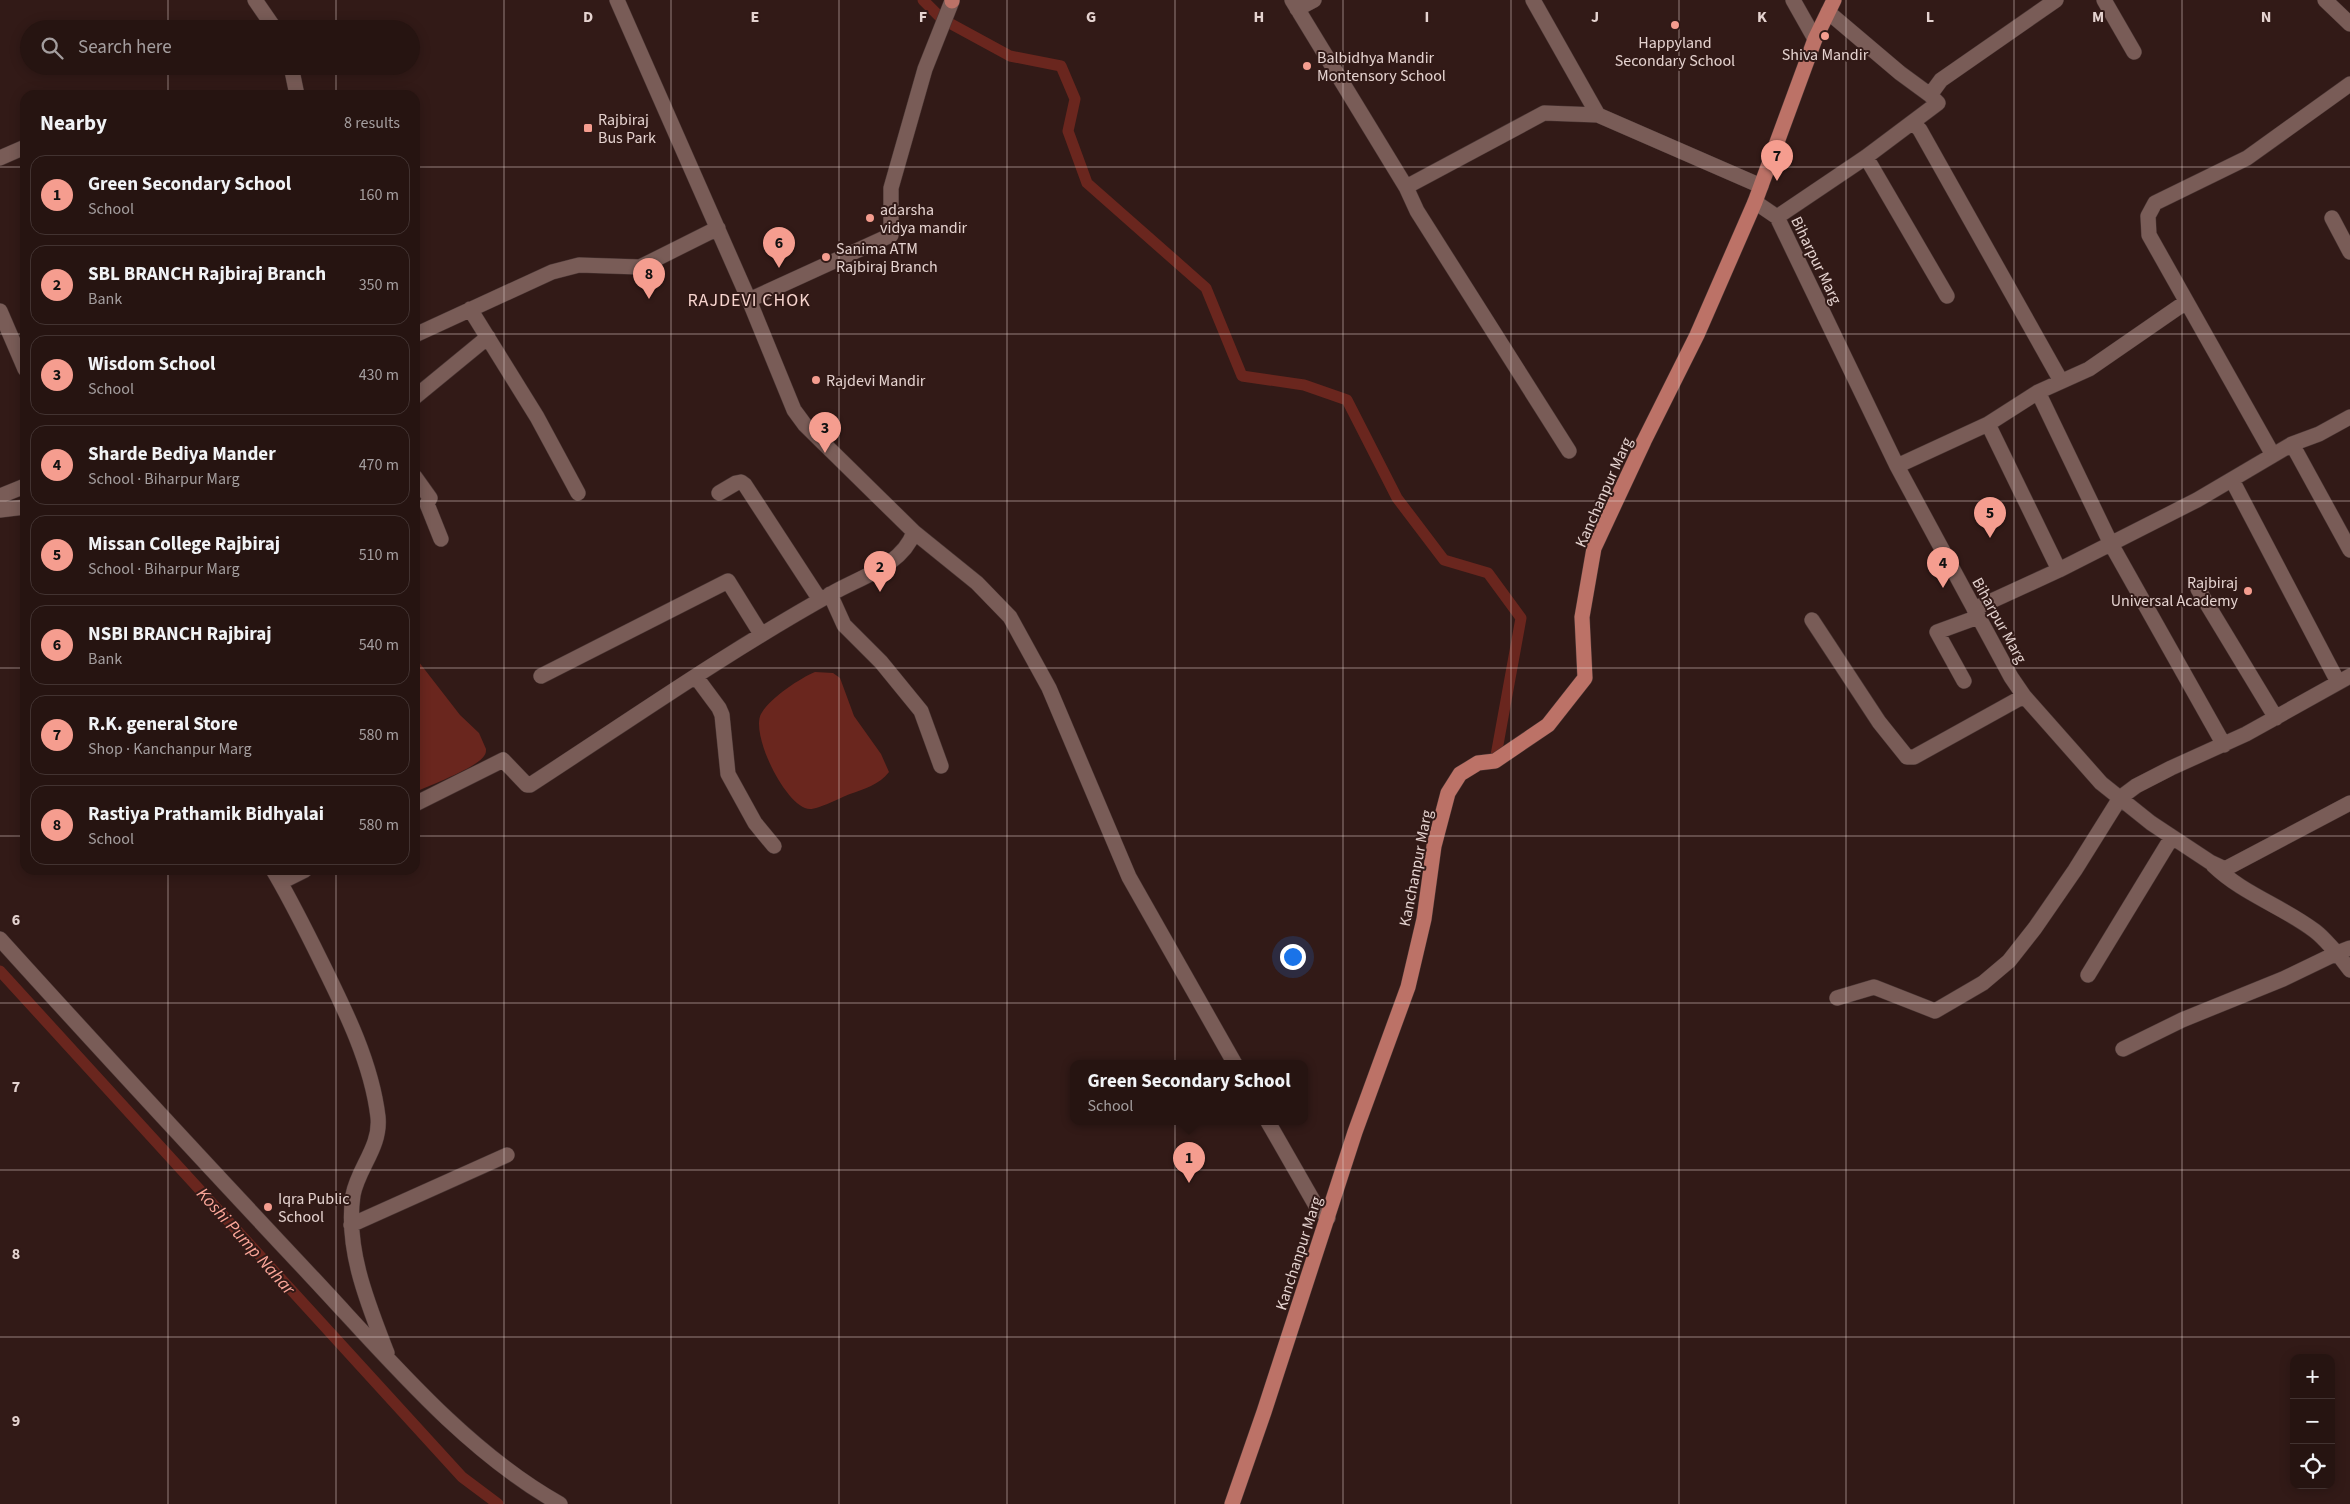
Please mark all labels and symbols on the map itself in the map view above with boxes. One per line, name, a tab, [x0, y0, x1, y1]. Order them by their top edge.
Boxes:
text: D	[583, 6, 593, 28]
text: E	[751, 6, 759, 28]
text: F	[919, 6, 927, 28]
text: G	[1086, 6, 1096, 28]
text: H	[1254, 6, 1264, 28]
text: I	[1425, 6, 1429, 28]
text: J	[1591, 6, 1599, 28]
text: K	[1757, 6, 1767, 28]
text: L	[1926, 6, 1934, 28]
text: M	[2092, 6, 2104, 28]
text: N	[2261, 6, 2271, 28]
marker: Happyland Secondary School	[1669, 19, 1681, 31]
marker: Shiva Mandir	[1819, 30, 1831, 42]
place label: Happyland Secondary School	[1615, 32, 1735, 72]
place label: Shiva Mandir	[1782, 44, 1869, 66]
place label: Balbidhya Mandir Montensory School	[1317, 47, 1446, 87]
marker: Balbidhya Mandir Montensory School	[1301, 60, 1313, 72]
place label: Rajbiraj Bus Park	[598, 109, 656, 149]
marker: Rajbiraj Bus Park	[582, 122, 594, 134]
pin: 7	[1761, 140, 1793, 181]
place label: adarsha vidya mandir	[880, 199, 968, 239]
marker: adarsha vidya mandir	[864, 212, 876, 224]
street label: Biharpur Marg	[1785, 213, 1847, 308]
pin: 6	[763, 227, 795, 268]
place label: Sanima ATM Rajbiraj Branch	[836, 238, 938, 278]
marker: Sanima ATM Rajbiraj Branch	[820, 251, 832, 263]
pin: 8	[633, 258, 665, 299]
district label: RAJDEVI CHOK	[687, 288, 811, 313]
place label: Rajdevi Mandir	[826, 370, 926, 392]
marker: Rajdevi Mandir	[810, 374, 822, 386]
pin: 3	[809, 412, 841, 453]
street label: Kanchanpur Marg	[1570, 434, 1638, 551]
pin: 5	[1974, 497, 2006, 538]
pin: 4	[1927, 547, 1959, 588]
pin: 2	[864, 551, 896, 592]
place label: Rajbiraj Universal Academy	[2111, 572, 2239, 612]
street label: Biharpur Marg	[1966, 574, 2032, 667]
marker: Rajbiraj Universal Academy	[2242, 585, 2254, 597]
street label: Kanchanpur Marg	[1394, 808, 1438, 928]
text: 6	[12, 909, 20, 931]
your location	[1280, 944, 1306, 970]
text: 7	[12, 1076, 20, 1098]
pin: 1	[1173, 1142, 1205, 1183]
water label: Koshi Pump Nahar	[191, 1182, 301, 1301]
place label: Iqra Public School	[278, 1188, 349, 1228]
street label: Kanchanpur Marg	[1270, 1194, 1328, 1313]
marker: Iqra Public School	[262, 1201, 274, 1213]
text: 8	[12, 1243, 20, 1265]
text: 9	[12, 1410, 20, 1432]

